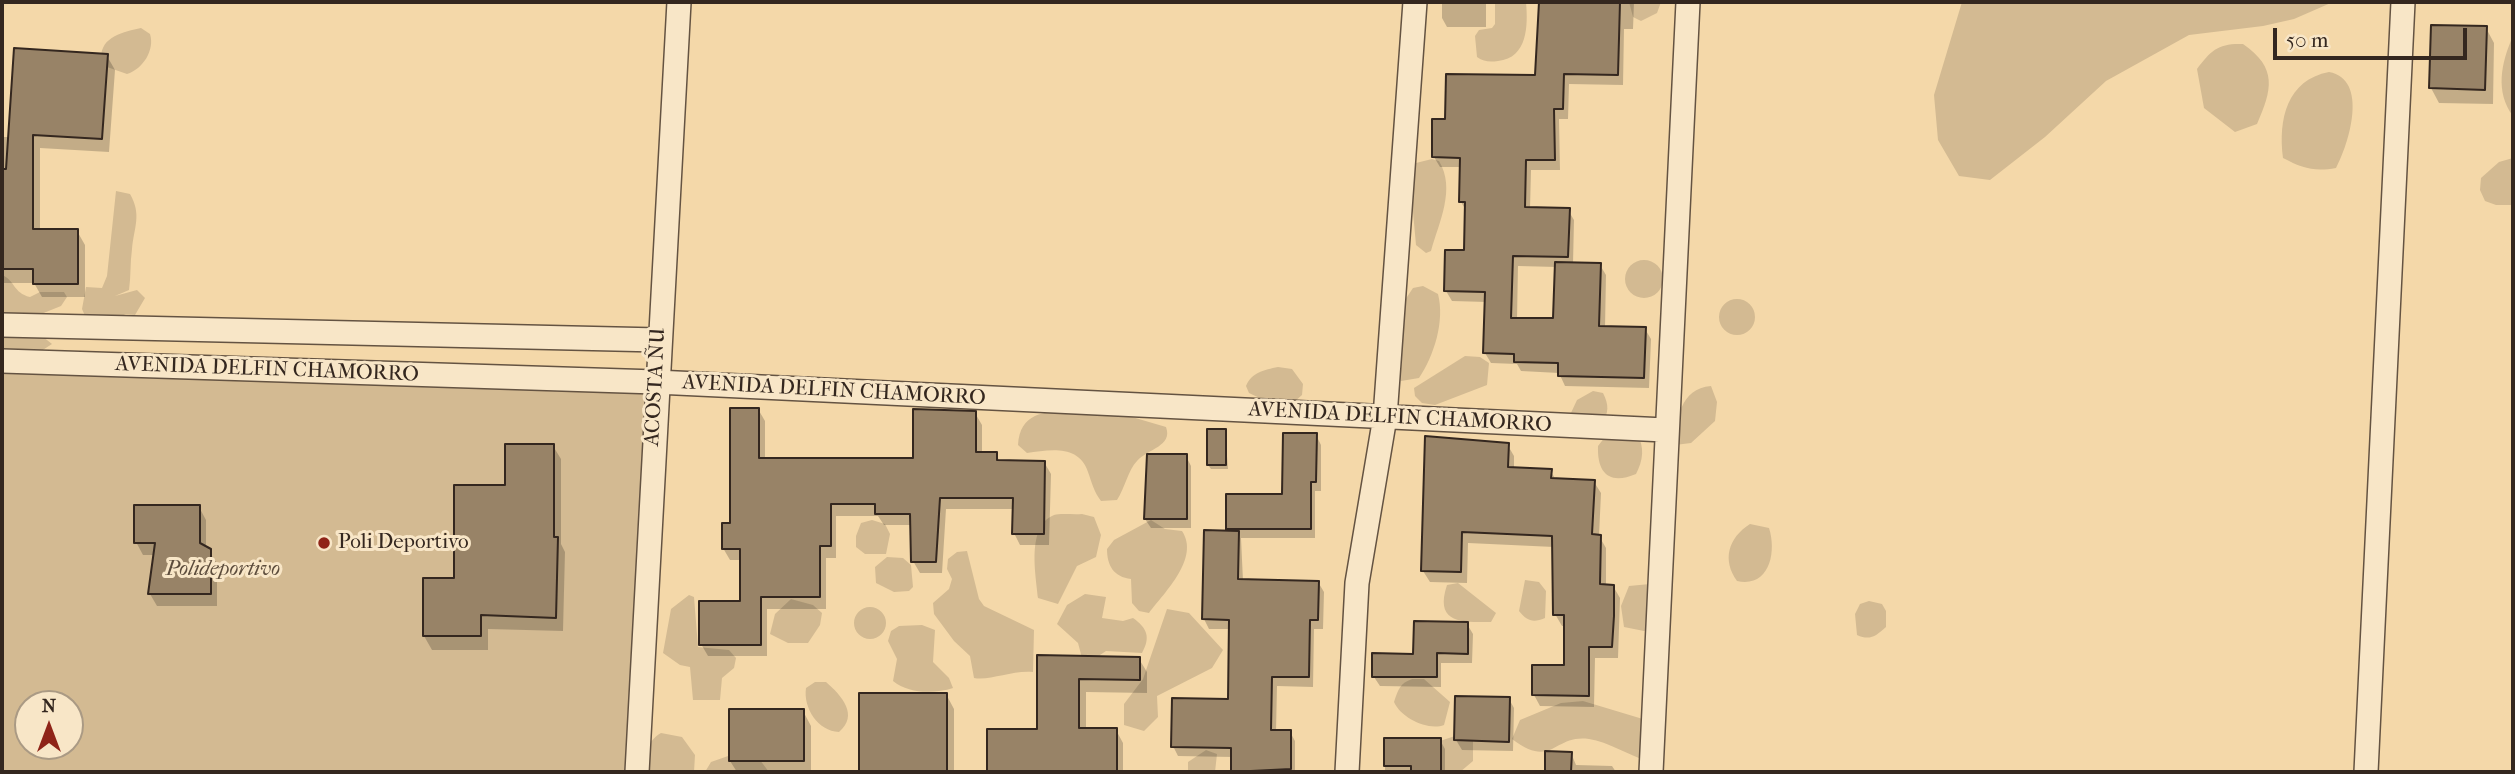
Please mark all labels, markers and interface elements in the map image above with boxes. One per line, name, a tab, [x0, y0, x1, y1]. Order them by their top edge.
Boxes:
scale bar	[2277, 14, 2471, 58]
text: 50 m	[2286, 28, 2329, 52]
street label: ACOSTA ÑU	[640, 327, 672, 447]
street label: AVENIDA DELFIN CHAMORRO	[115, 352, 419, 388]
street label: AVENIDA DELFIN CHAMORRO	[682, 370, 986, 412]
street label: AVENIDA DELFIN CHAMORRO	[1248, 397, 1552, 439]
place label: Poli Deportivo	[338, 530, 469, 556]
marker: Poli Deportivo	[316, 535, 332, 551]
park label: Polideportivo	[166, 557, 280, 583]
north arrow	[14, 690, 84, 760]
text: N	[42, 695, 56, 717]

